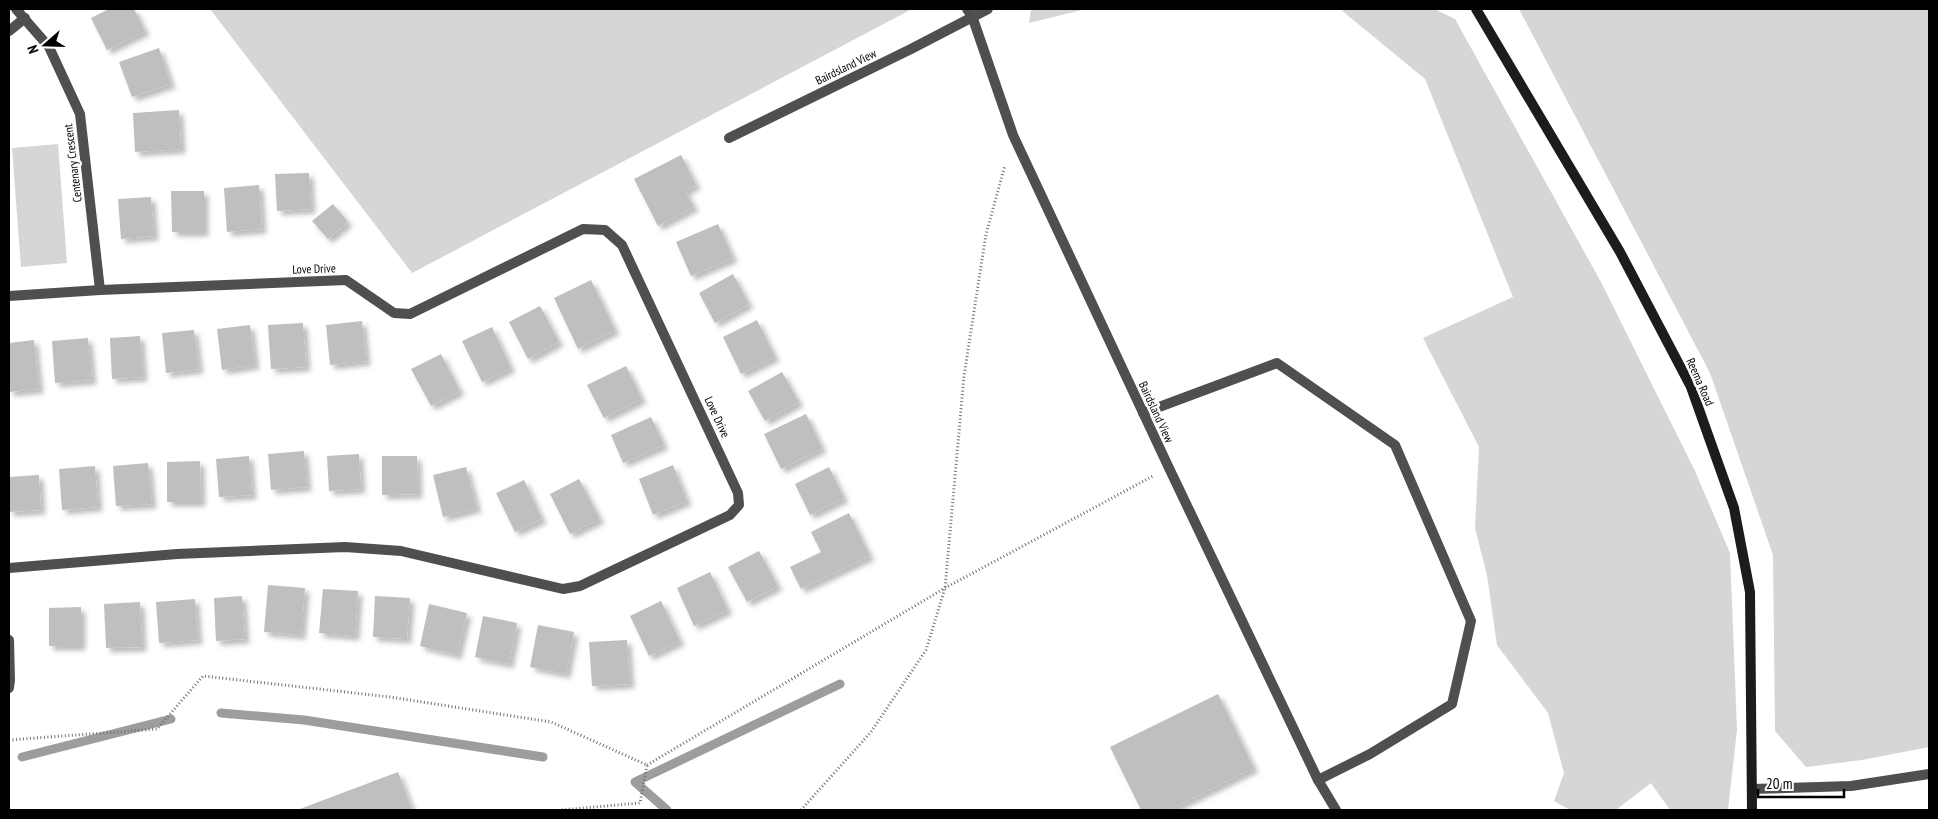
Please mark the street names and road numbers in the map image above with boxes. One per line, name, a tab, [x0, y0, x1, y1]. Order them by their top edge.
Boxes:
street label: Bairdsland View	[813, 45, 880, 88]
street label: Centenary Crescent	[60, 122, 85, 203]
street label: Love Drive	[292, 260, 336, 277]
street label: Reema Road	[1683, 356, 1718, 408]
street label: Bairdsland View	[1136, 379, 1178, 446]
street label: Love Drive	[701, 394, 733, 440]

